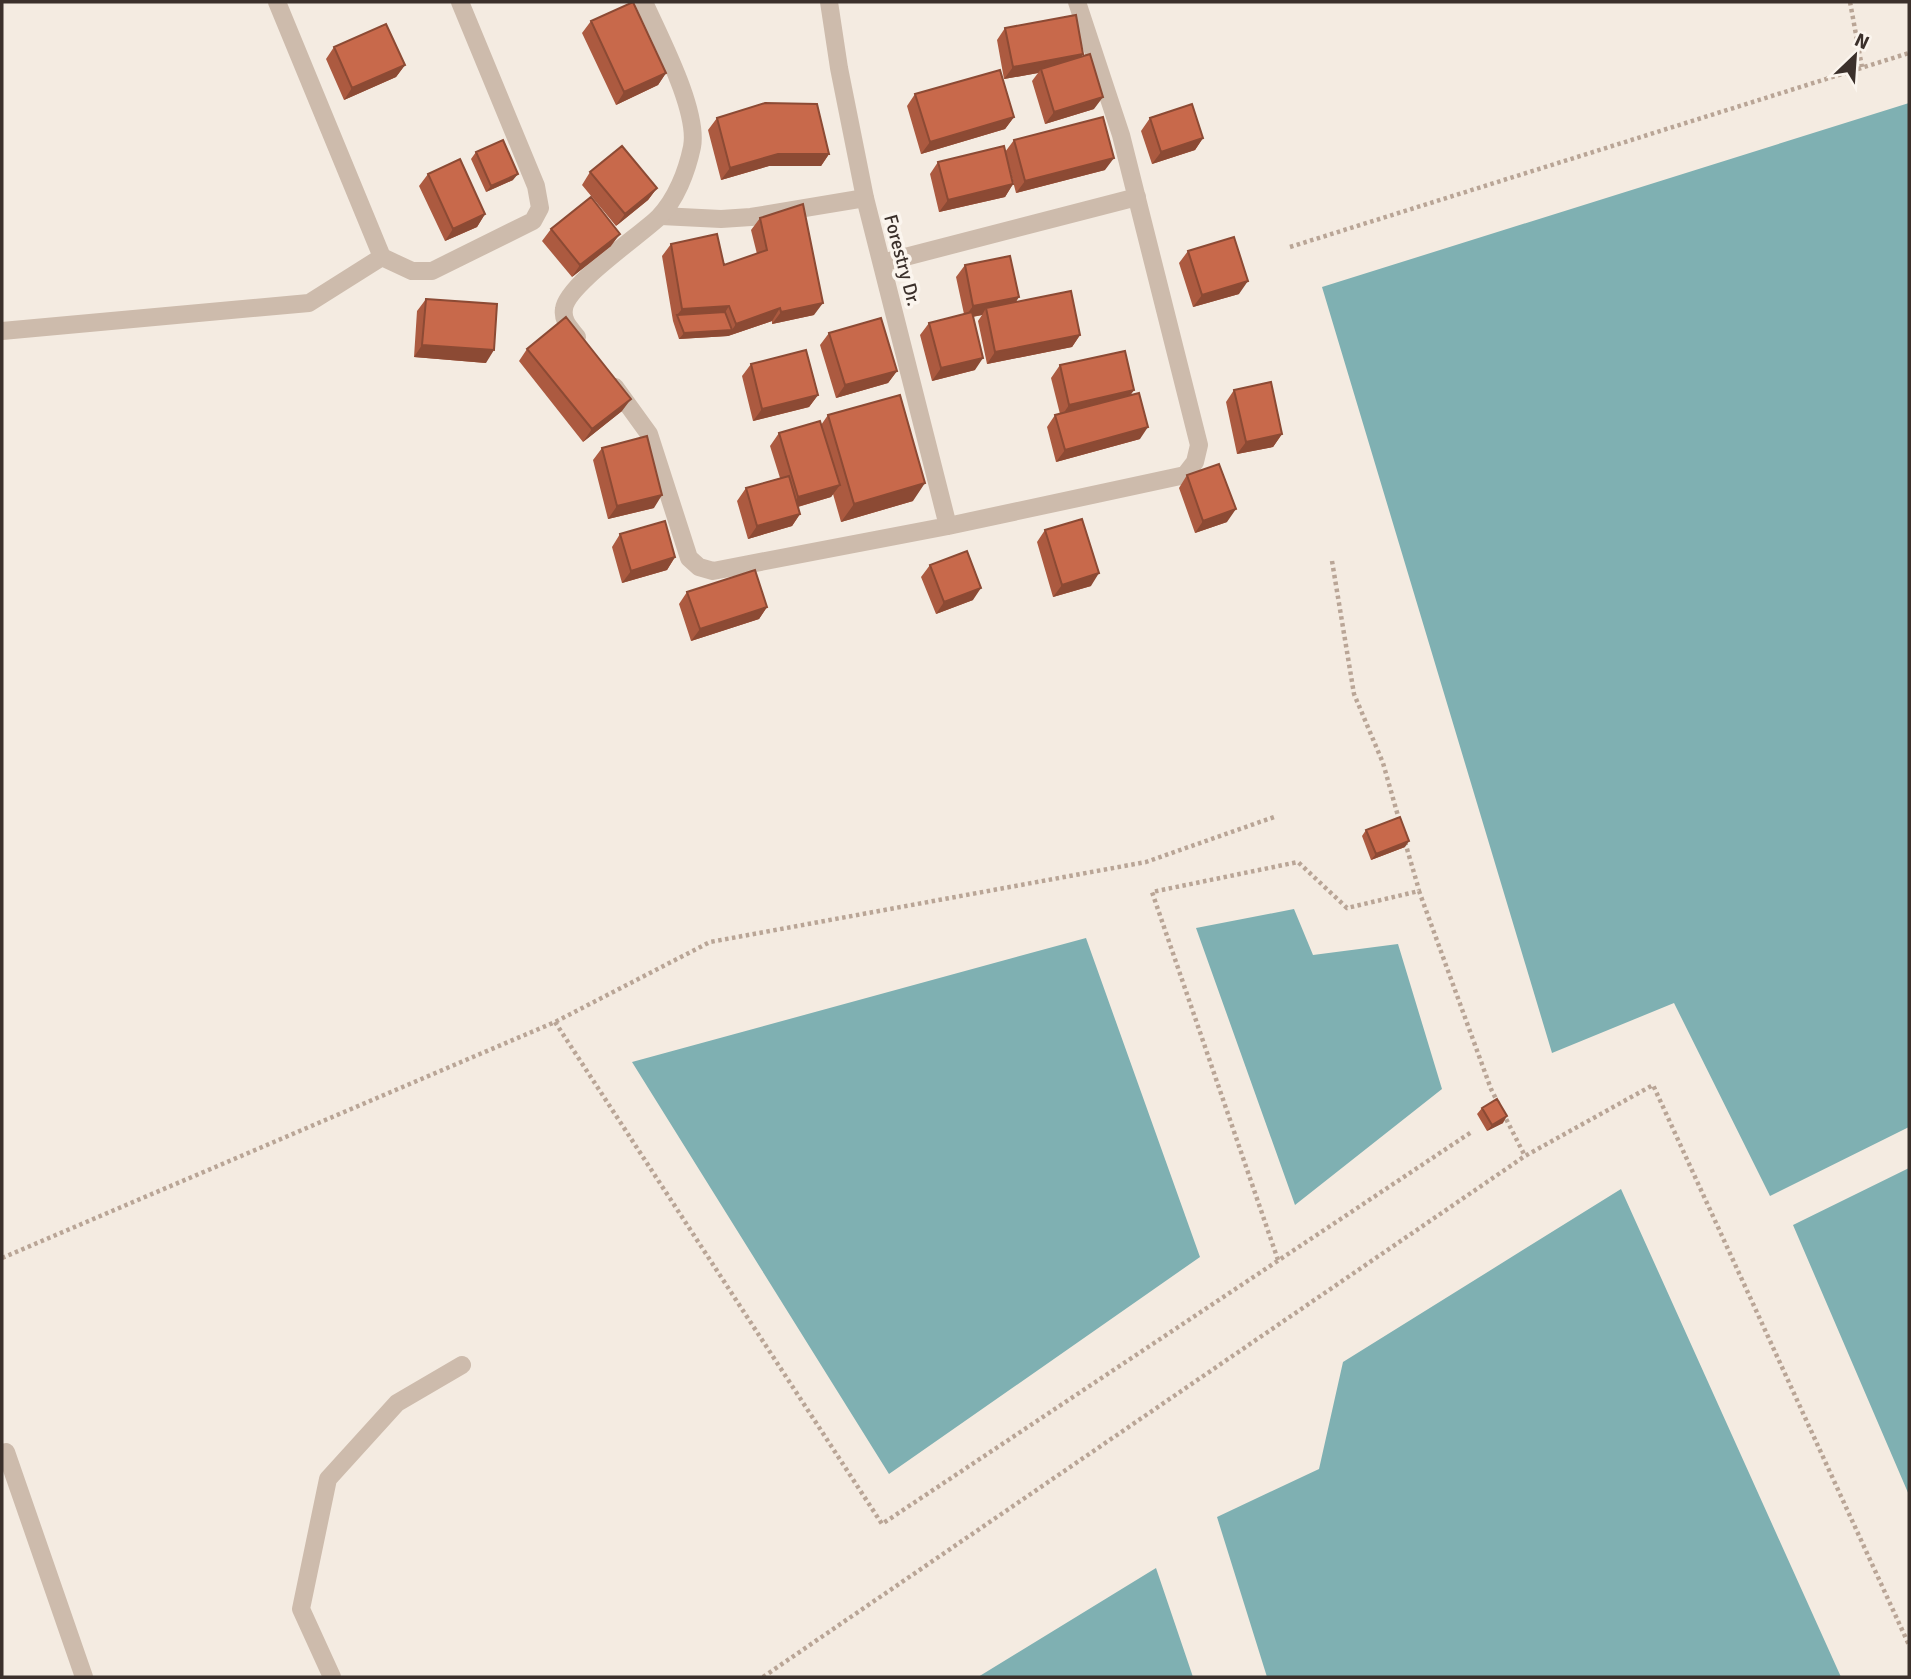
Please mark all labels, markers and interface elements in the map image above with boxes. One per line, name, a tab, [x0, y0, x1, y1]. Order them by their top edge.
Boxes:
north arrow	[1820, 21, 1890, 91]
text: N	[1851, 28, 1873, 55]
street label: Forestry Dr.	[878, 212, 926, 309]

